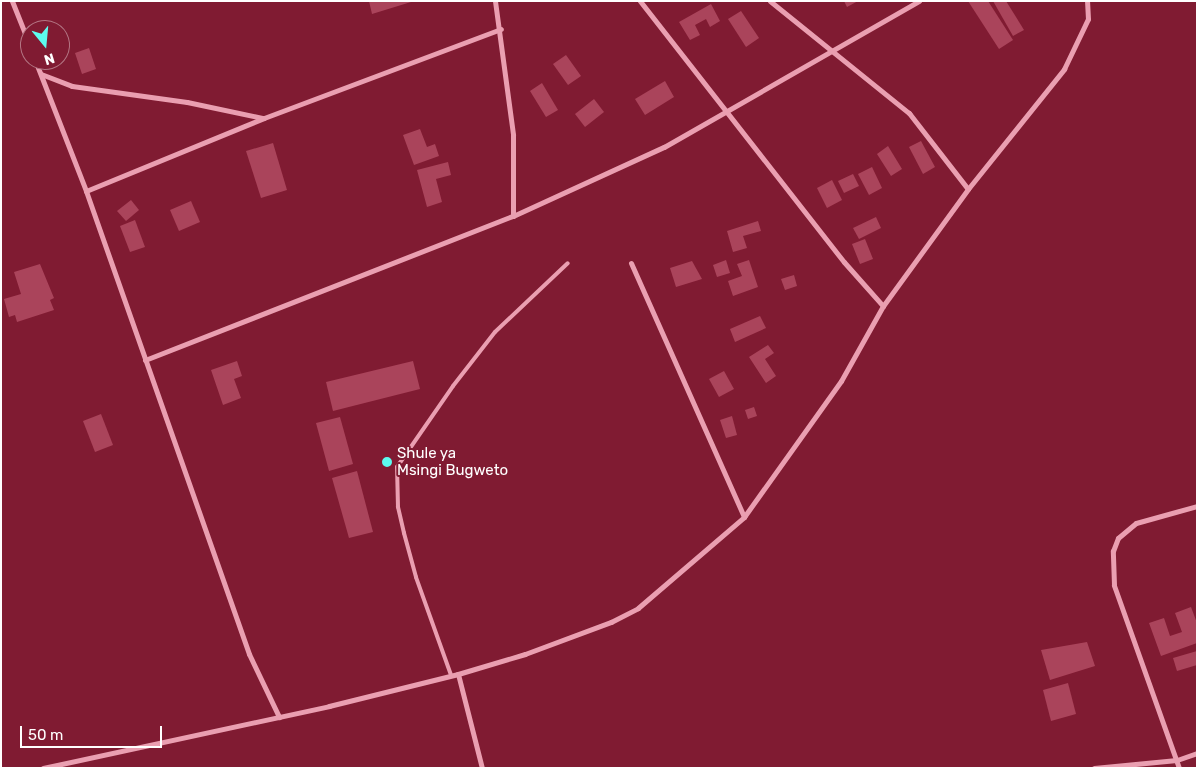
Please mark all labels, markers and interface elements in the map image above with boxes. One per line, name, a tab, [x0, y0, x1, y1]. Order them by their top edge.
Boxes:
north arrow	[20, 20, 70, 70]
text: N	[42, 49, 57, 68]
place label: Shule ya Msingi Bugweto	[397, 444, 508, 479]
marker: Shule ya Msingi Bugweto	[381, 456, 393, 468]
scale bar	[22, 716, 165, 748]
text: 50 m	[28, 726, 63, 744]

